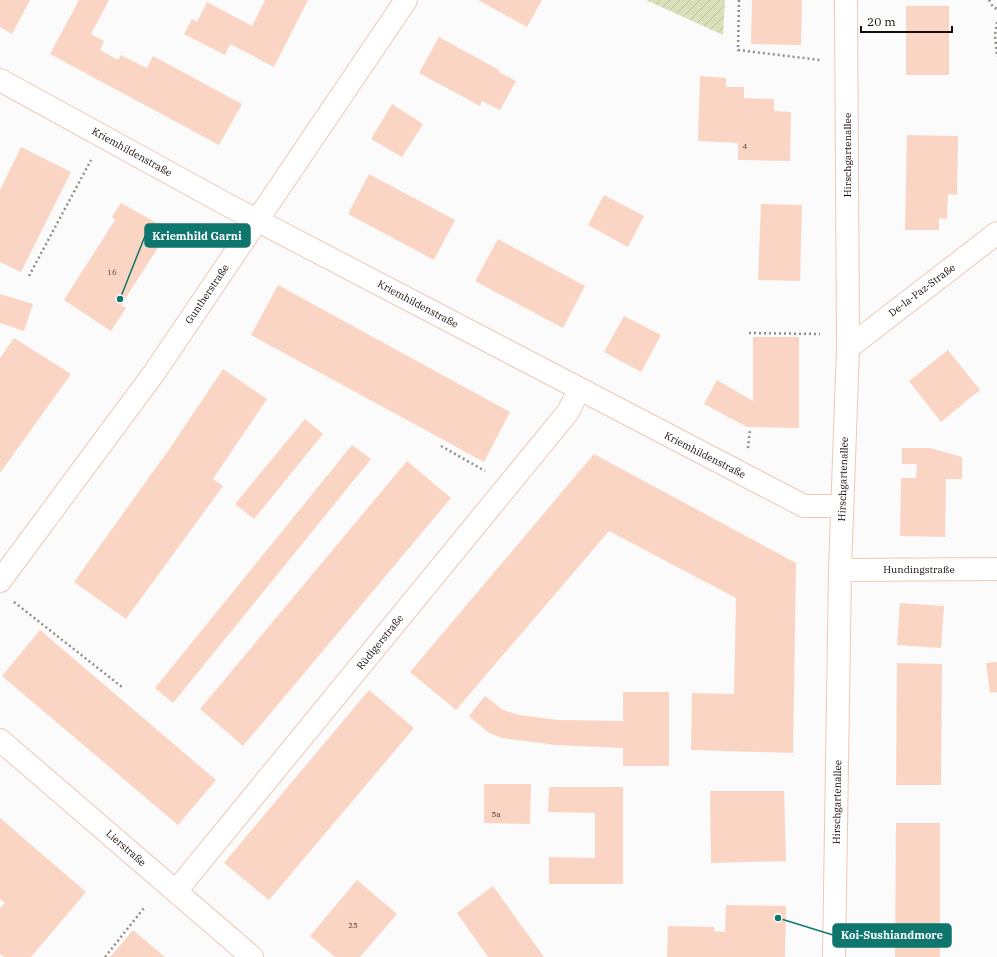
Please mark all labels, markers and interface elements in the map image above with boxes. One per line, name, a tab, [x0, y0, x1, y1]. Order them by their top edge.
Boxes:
scale bar	[861, 8, 952, 34]
text: 20 m	[867, 14, 896, 29]
street label: Hirschgartenallee	[841, 113, 854, 197]
street label: Kriemhildenstraße	[90, 125, 174, 179]
house number: 4	[743, 141, 748, 151]
callout: Kriemhild Garni	[145, 224, 250, 247]
text: Kriemhild Garni	[152, 229, 242, 243]
street label: De-la-Paz-Straße	[886, 261, 958, 319]
street label: Guntherstraße	[182, 262, 232, 326]
house number: 16	[107, 267, 117, 277]
street label: Kriemhildenstraße	[375, 277, 461, 331]
street label: Kriemhildenstraße	[662, 429, 748, 481]
street label: Hirschgartenallee	[835, 437, 851, 521]
street label: Hundingstraße	[883, 563, 955, 576]
street label: Rüdigerstraße	[354, 612, 406, 672]
street label: Hirschgartenallee	[830, 760, 844, 844]
house number: 5a	[491, 809, 501, 819]
street label: Lierstraße	[103, 827, 149, 869]
house number: 25	[348, 920, 358, 930]
callout: Koi-Sushiandmore	[833, 924, 951, 947]
text: Koi-Sushiandmore	[841, 928, 943, 942]

